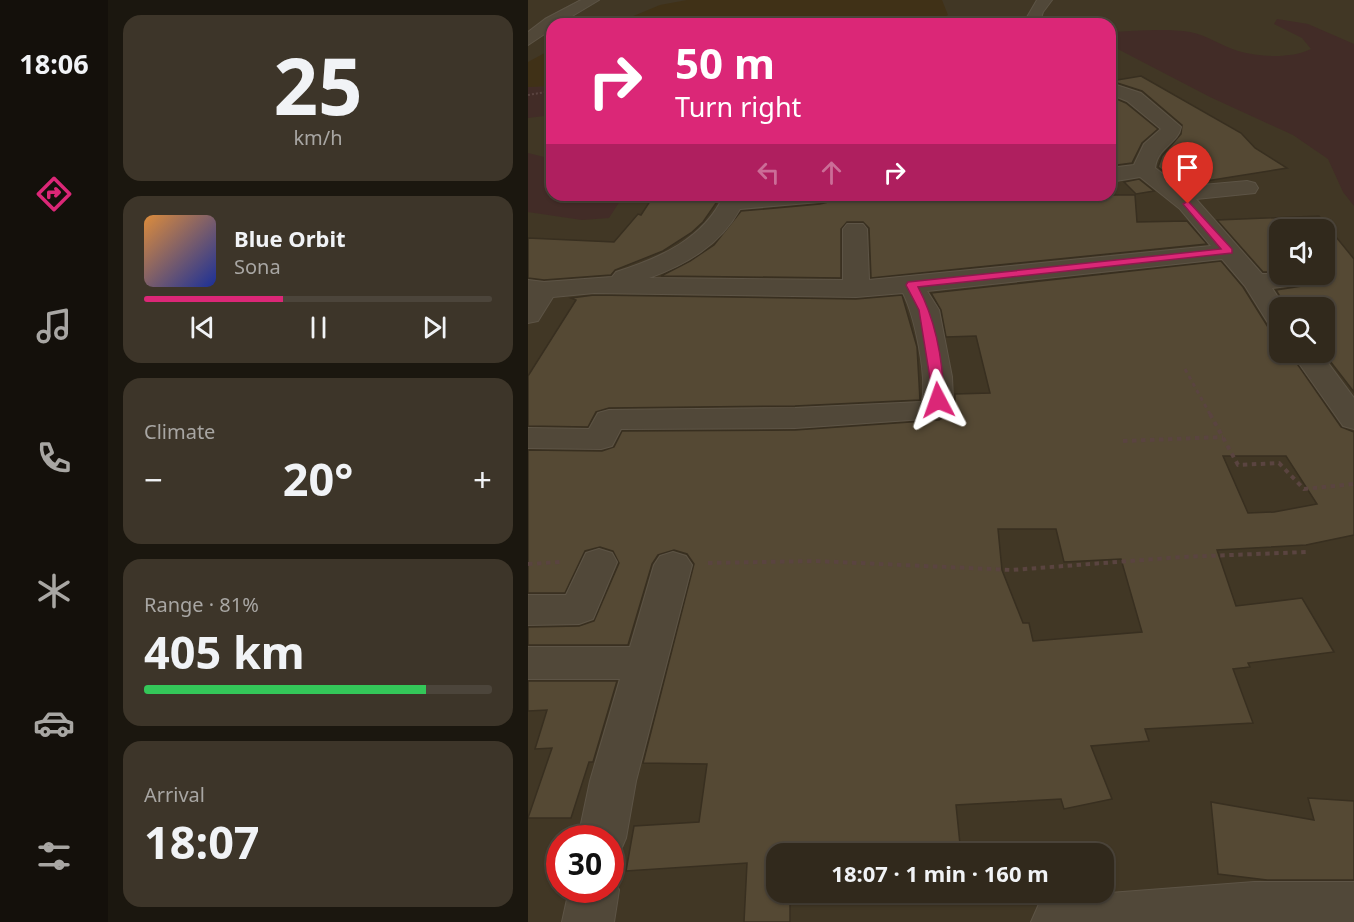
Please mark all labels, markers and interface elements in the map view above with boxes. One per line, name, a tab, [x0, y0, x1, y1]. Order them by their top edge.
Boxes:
text: 25	[273, 32, 363, 138]
text: 50 m	[675, 34, 775, 91]
icon: right	[576, 42, 654, 120]
text: 18:06	[19, 45, 89, 82]
text: Turn right	[675, 88, 801, 125]
text: km/h	[293, 124, 343, 151]
pin	[1162, 142, 1213, 204]
icon: arrive	[1171, 151, 1204, 184]
icon: left	[752, 156, 785, 189]
icon: ahead	[815, 156, 848, 189]
icon: right	[878, 156, 911, 189]
icon: directions	[33, 173, 75, 215]
map controls	[1269, 219, 1335, 363]
button: sound	[1269, 219, 1335, 285]
text: Blue Orbit	[234, 223, 346, 253]
text: Sona	[234, 253, 281, 280]
button: search	[1269, 297, 1335, 363]
icon: music	[33, 305, 75, 347]
icon: previous	[186, 311, 219, 344]
icon: pause	[302, 311, 335, 344]
icon: next	[418, 311, 451, 344]
position arrow	[906, 368, 970, 432]
text: Climate	[144, 418, 215, 445]
icon: phone	[33, 437, 75, 479]
text: 20°	[283, 448, 353, 509]
text: −	[144, 457, 163, 502]
text: +	[473, 457, 492, 502]
icon: climate	[33, 570, 75, 612]
text: Range · 81%	[144, 591, 259, 618]
text: 405 km	[144, 621, 305, 682]
icon: car	[33, 702, 75, 744]
text: Arrival	[144, 781, 205, 808]
text: 18:07	[144, 811, 260, 872]
speed limit sign: 30	[546, 825, 624, 903]
icon: filters	[33, 835, 75, 877]
text: 18:07 · 1 min · 160 m	[831, 858, 1049, 888]

